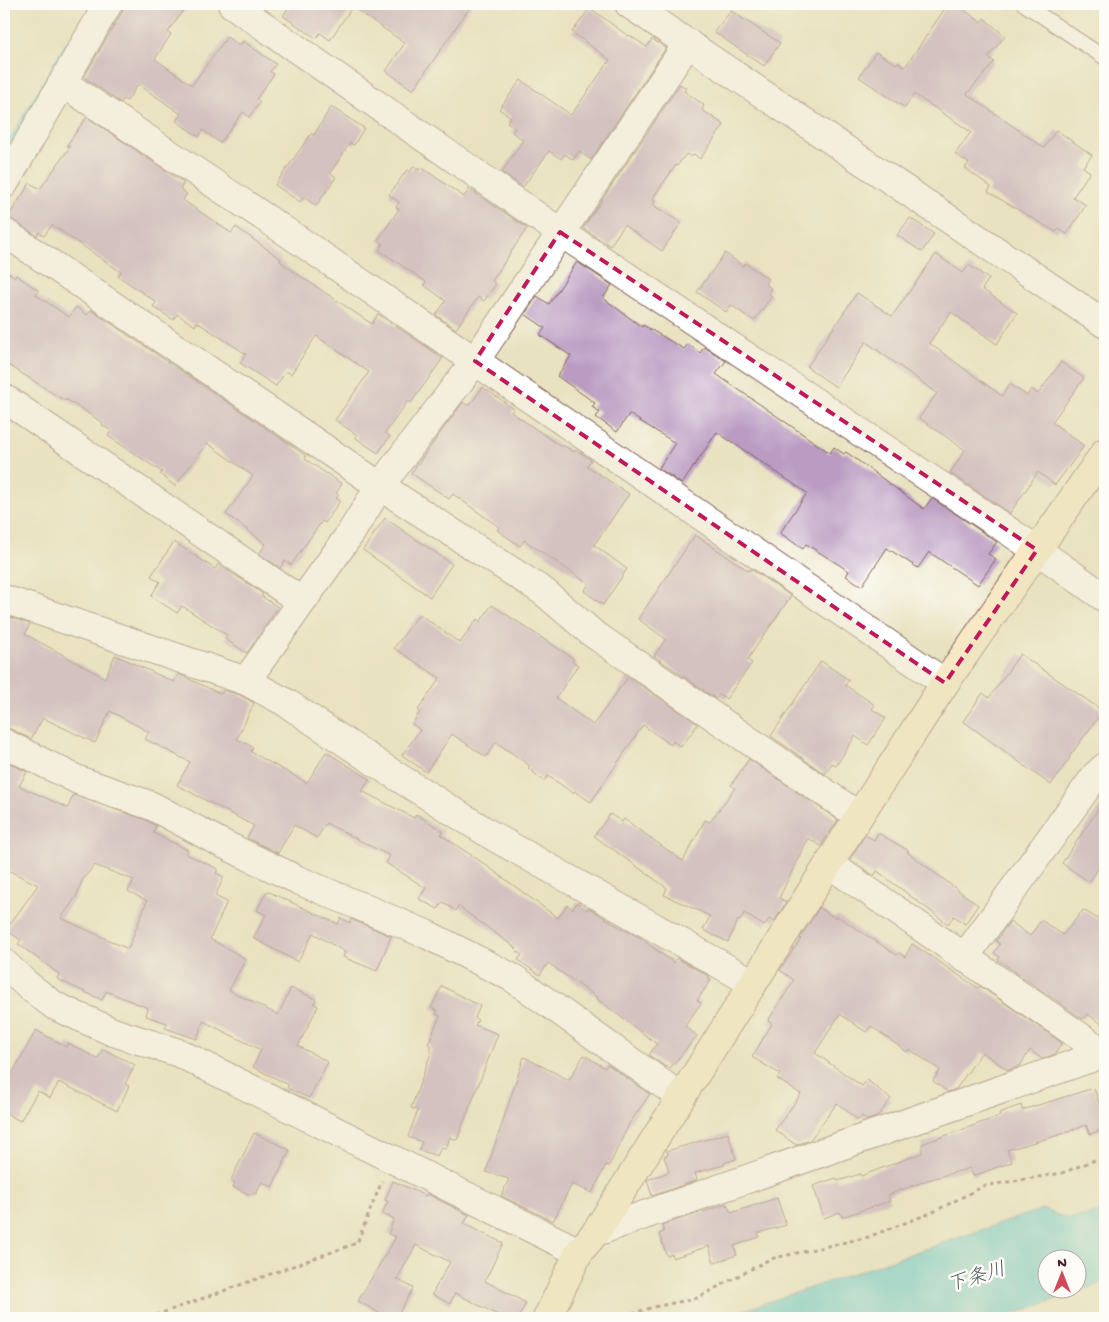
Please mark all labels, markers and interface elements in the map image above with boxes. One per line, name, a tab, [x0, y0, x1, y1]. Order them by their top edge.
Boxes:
north arrow	[1036, 1250, 1086, 1300]
text: N	[1057, 1255, 1067, 1272]
water label: 下条川	[945, 1258, 1009, 1299]

